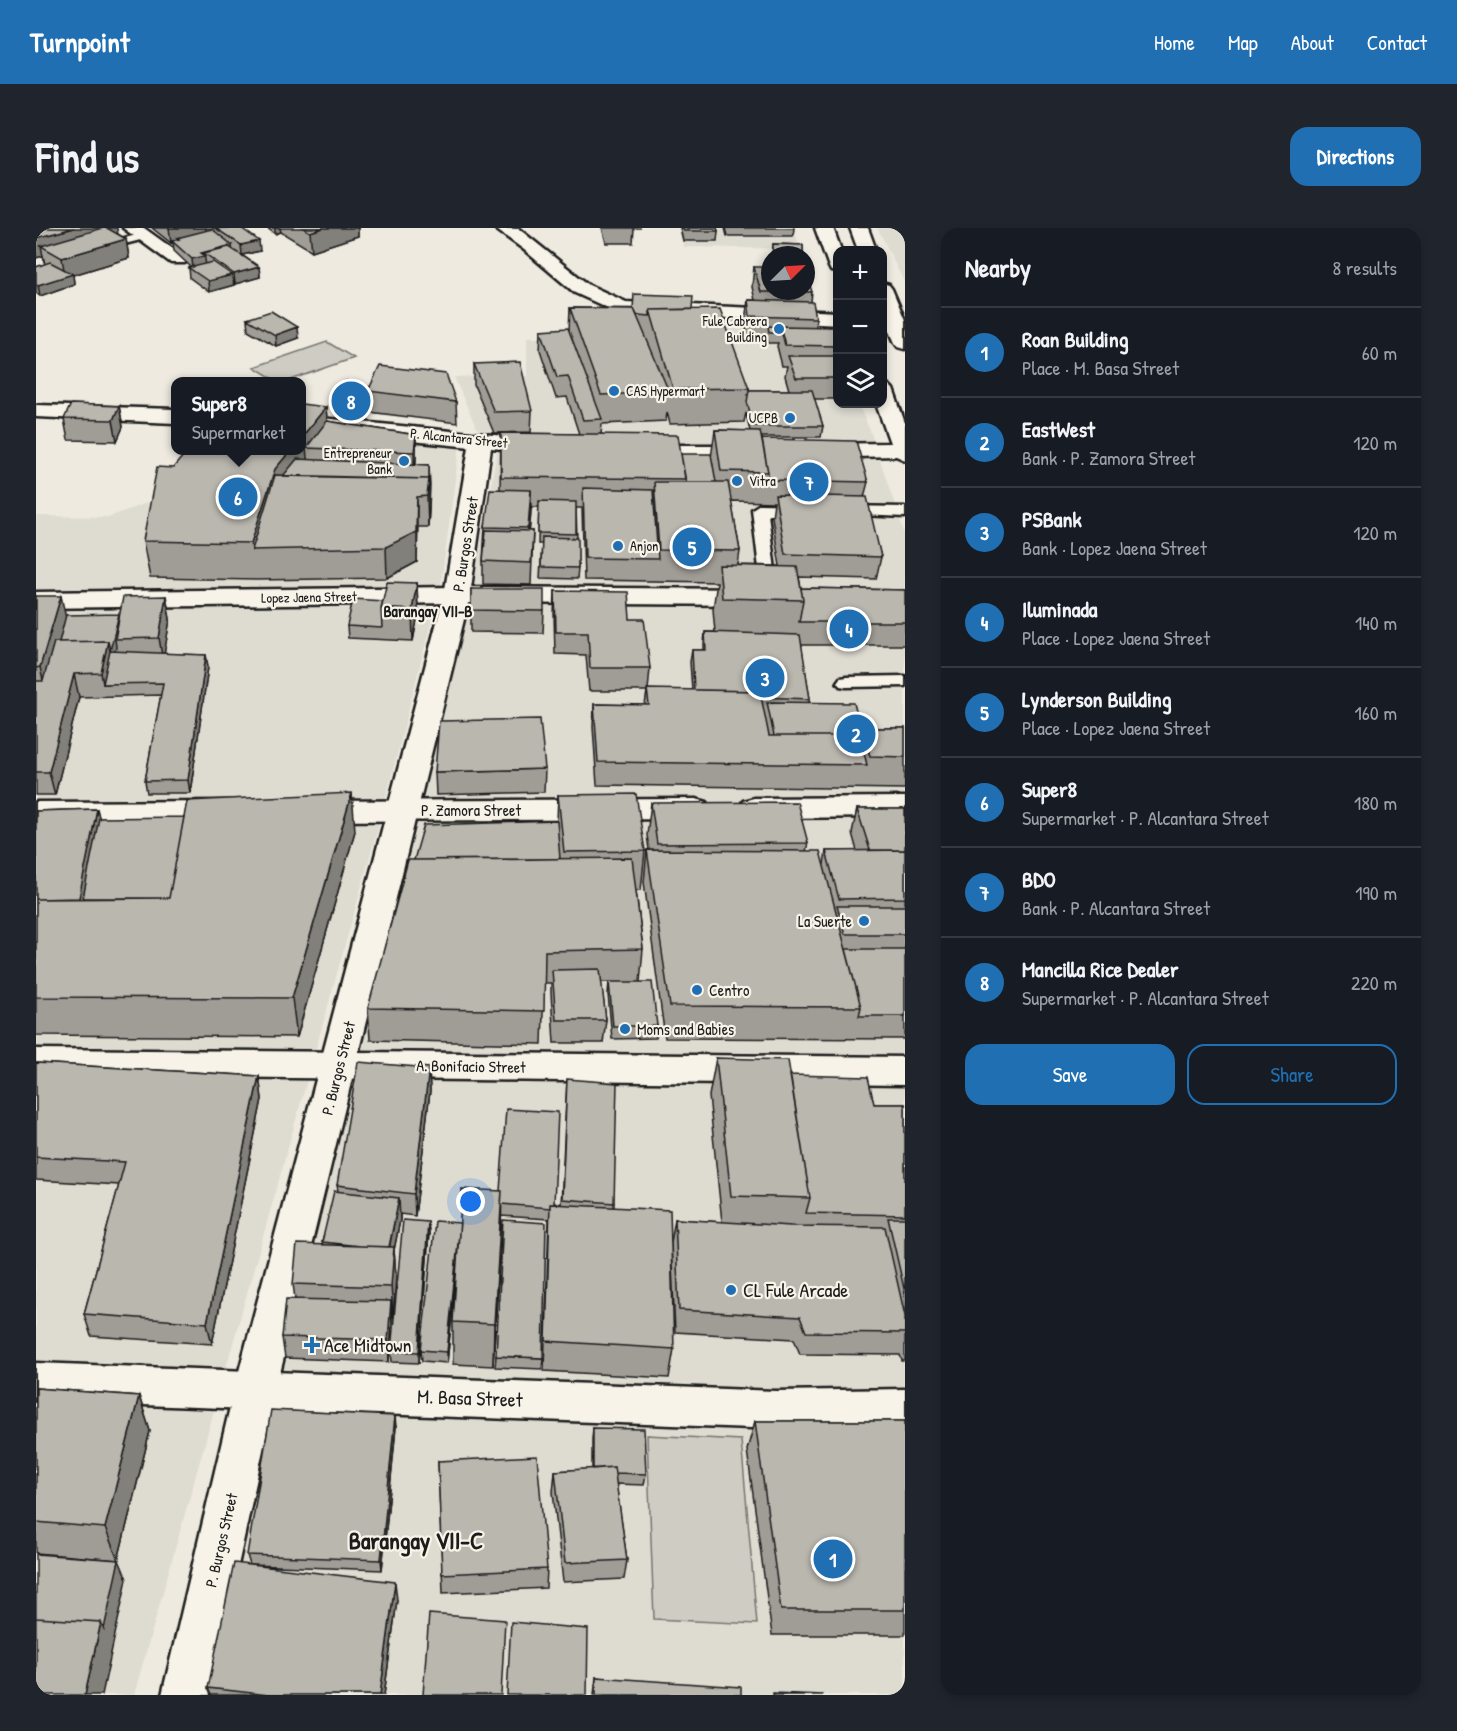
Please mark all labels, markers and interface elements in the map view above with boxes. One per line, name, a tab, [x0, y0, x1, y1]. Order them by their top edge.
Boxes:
text: Turnpoint	[30, 23, 130, 61]
text: Home	[1154, 28, 1195, 57]
text: Map	[1228, 28, 1258, 57]
text: About	[1291, 28, 1334, 57]
text: Contact	[1367, 28, 1427, 57]
button: Directions	[1290, 127, 1421, 186]
text: Find us	[36, 128, 139, 185]
north arrow	[761, 246, 815, 300]
map controls	[833, 246, 887, 408]
button: +	[833, 246, 887, 300]
text: Nearby	[965, 250, 1031, 285]
text: 8 results	[1332, 254, 1397, 281]
button: −	[833, 300, 887, 354]
place label: Fule Cabrera Building	[702, 311, 768, 347]
marker: Fule Cabrera Building	[772, 322, 786, 336]
text: Roan Building	[1022, 324, 1128, 354]
text: 1	[981, 339, 988, 366]
text: 60 m	[1362, 339, 1397, 366]
button: layers	[833, 354, 887, 408]
text: Place · M. Basa Street	[1022, 354, 1179, 381]
popup	[171, 377, 306, 455]
pin: 8	[332, 378, 370, 423]
place label: CAS Hypermart	[626, 381, 705, 401]
marker: CAS Hypermart	[607, 384, 621, 398]
text: Super8	[192, 388, 247, 418]
place label: UCPB	[749, 408, 778, 427]
marker: UCPB	[783, 411, 797, 425]
text: EastWest	[1022, 414, 1095, 444]
text: Supermarket	[192, 418, 285, 445]
street label: P. Alcantara Street	[409, 423, 509, 452]
text: 2	[980, 429, 989, 456]
text: 120 m	[1353, 429, 1397, 456]
place label: Entrepreneur Bank	[324, 443, 393, 478]
text: Bank · P. Zamora Street	[1022, 444, 1195, 471]
marker: Entrepreneur Bank	[397, 454, 411, 468]
pin: 7	[790, 460, 828, 504]
place label: Vitra	[749, 471, 776, 490]
pin: 6	[218, 474, 258, 520]
marker: Vitra	[730, 474, 744, 488]
street label: P. Burgos Street	[447, 494, 483, 593]
text: PSBank	[1022, 504, 1082, 534]
text: 3	[980, 519, 989, 546]
text: 120 m	[1353, 519, 1397, 546]
pin: 5	[672, 524, 712, 570]
text: Bank · Lopez Jaena Street	[1022, 534, 1207, 561]
place label: Anjon	[630, 536, 658, 556]
marker: Anjon	[611, 539, 625, 553]
street label: Lopez Jaena Street	[261, 586, 357, 608]
text: Iluminada	[1022, 594, 1097, 624]
district label: Barangay VII-B	[384, 600, 472, 623]
pin: 4	[830, 606, 868, 652]
text: 4	[981, 609, 988, 636]
text: 140 m	[1355, 609, 1397, 636]
text: Place · Lopez Jaena Street	[1022, 624, 1210, 651]
pin: 3	[746, 656, 784, 700]
text: Lynderson Building	[1022, 684, 1172, 714]
text: 5	[980, 699, 989, 726]
text: 160 m	[1355, 699, 1397, 726]
pin: 2	[836, 712, 876, 756]
text: Place · Lopez Jaena Street	[1022, 714, 1210, 741]
text: Super8	[1022, 774, 1077, 804]
text: 6	[981, 789, 988, 816]
text: 180 m	[1354, 789, 1397, 816]
street label: P. Zamora Street	[421, 799, 521, 821]
text: Supermarket · P. Alcantara Street	[1022, 804, 1269, 831]
text: BDO	[1022, 864, 1056, 894]
text: 7	[980, 879, 989, 906]
text: 190 m	[1355, 879, 1397, 906]
text: Bank · P. Alcantara Street	[1022, 894, 1210, 921]
place label: La Suerte	[798, 910, 853, 932]
marker: La Suerte	[857, 914, 871, 928]
text: Mancilla Rice Dealer	[1022, 954, 1178, 984]
text: 8	[980, 969, 989, 996]
text: 220 m	[1351, 969, 1397, 996]
place label: Centro	[709, 979, 750, 1001]
marker: Centro	[690, 983, 704, 997]
text: Supermarket · P. Alcantara Street	[1022, 984, 1269, 1011]
street label: P. Burgos Street	[316, 1018, 360, 1117]
place label: Moms and Babies	[637, 1018, 734, 1040]
marker: Moms and Babies	[618, 1022, 632, 1036]
button: Save	[965, 1044, 1175, 1105]
button: Share	[1187, 1044, 1397, 1105]
street label: A. Bonifacio Street	[416, 1054, 526, 1078]
your location	[456, 1187, 485, 1216]
place label: CL Fule Arcade	[743, 1276, 848, 1303]
marker: CL Fule Arcade	[724, 1283, 738, 1297]
place label: Ace Midtown	[324, 1331, 412, 1358]
marker: Ace Midtown	[305, 1338, 319, 1352]
street label: M. Basa Street	[417, 1382, 524, 1413]
street label: P. Burgos Street	[199, 1490, 243, 1589]
district label: Barangay VII-C	[349, 1524, 483, 1557]
pin: 1	[814, 1536, 852, 1582]

